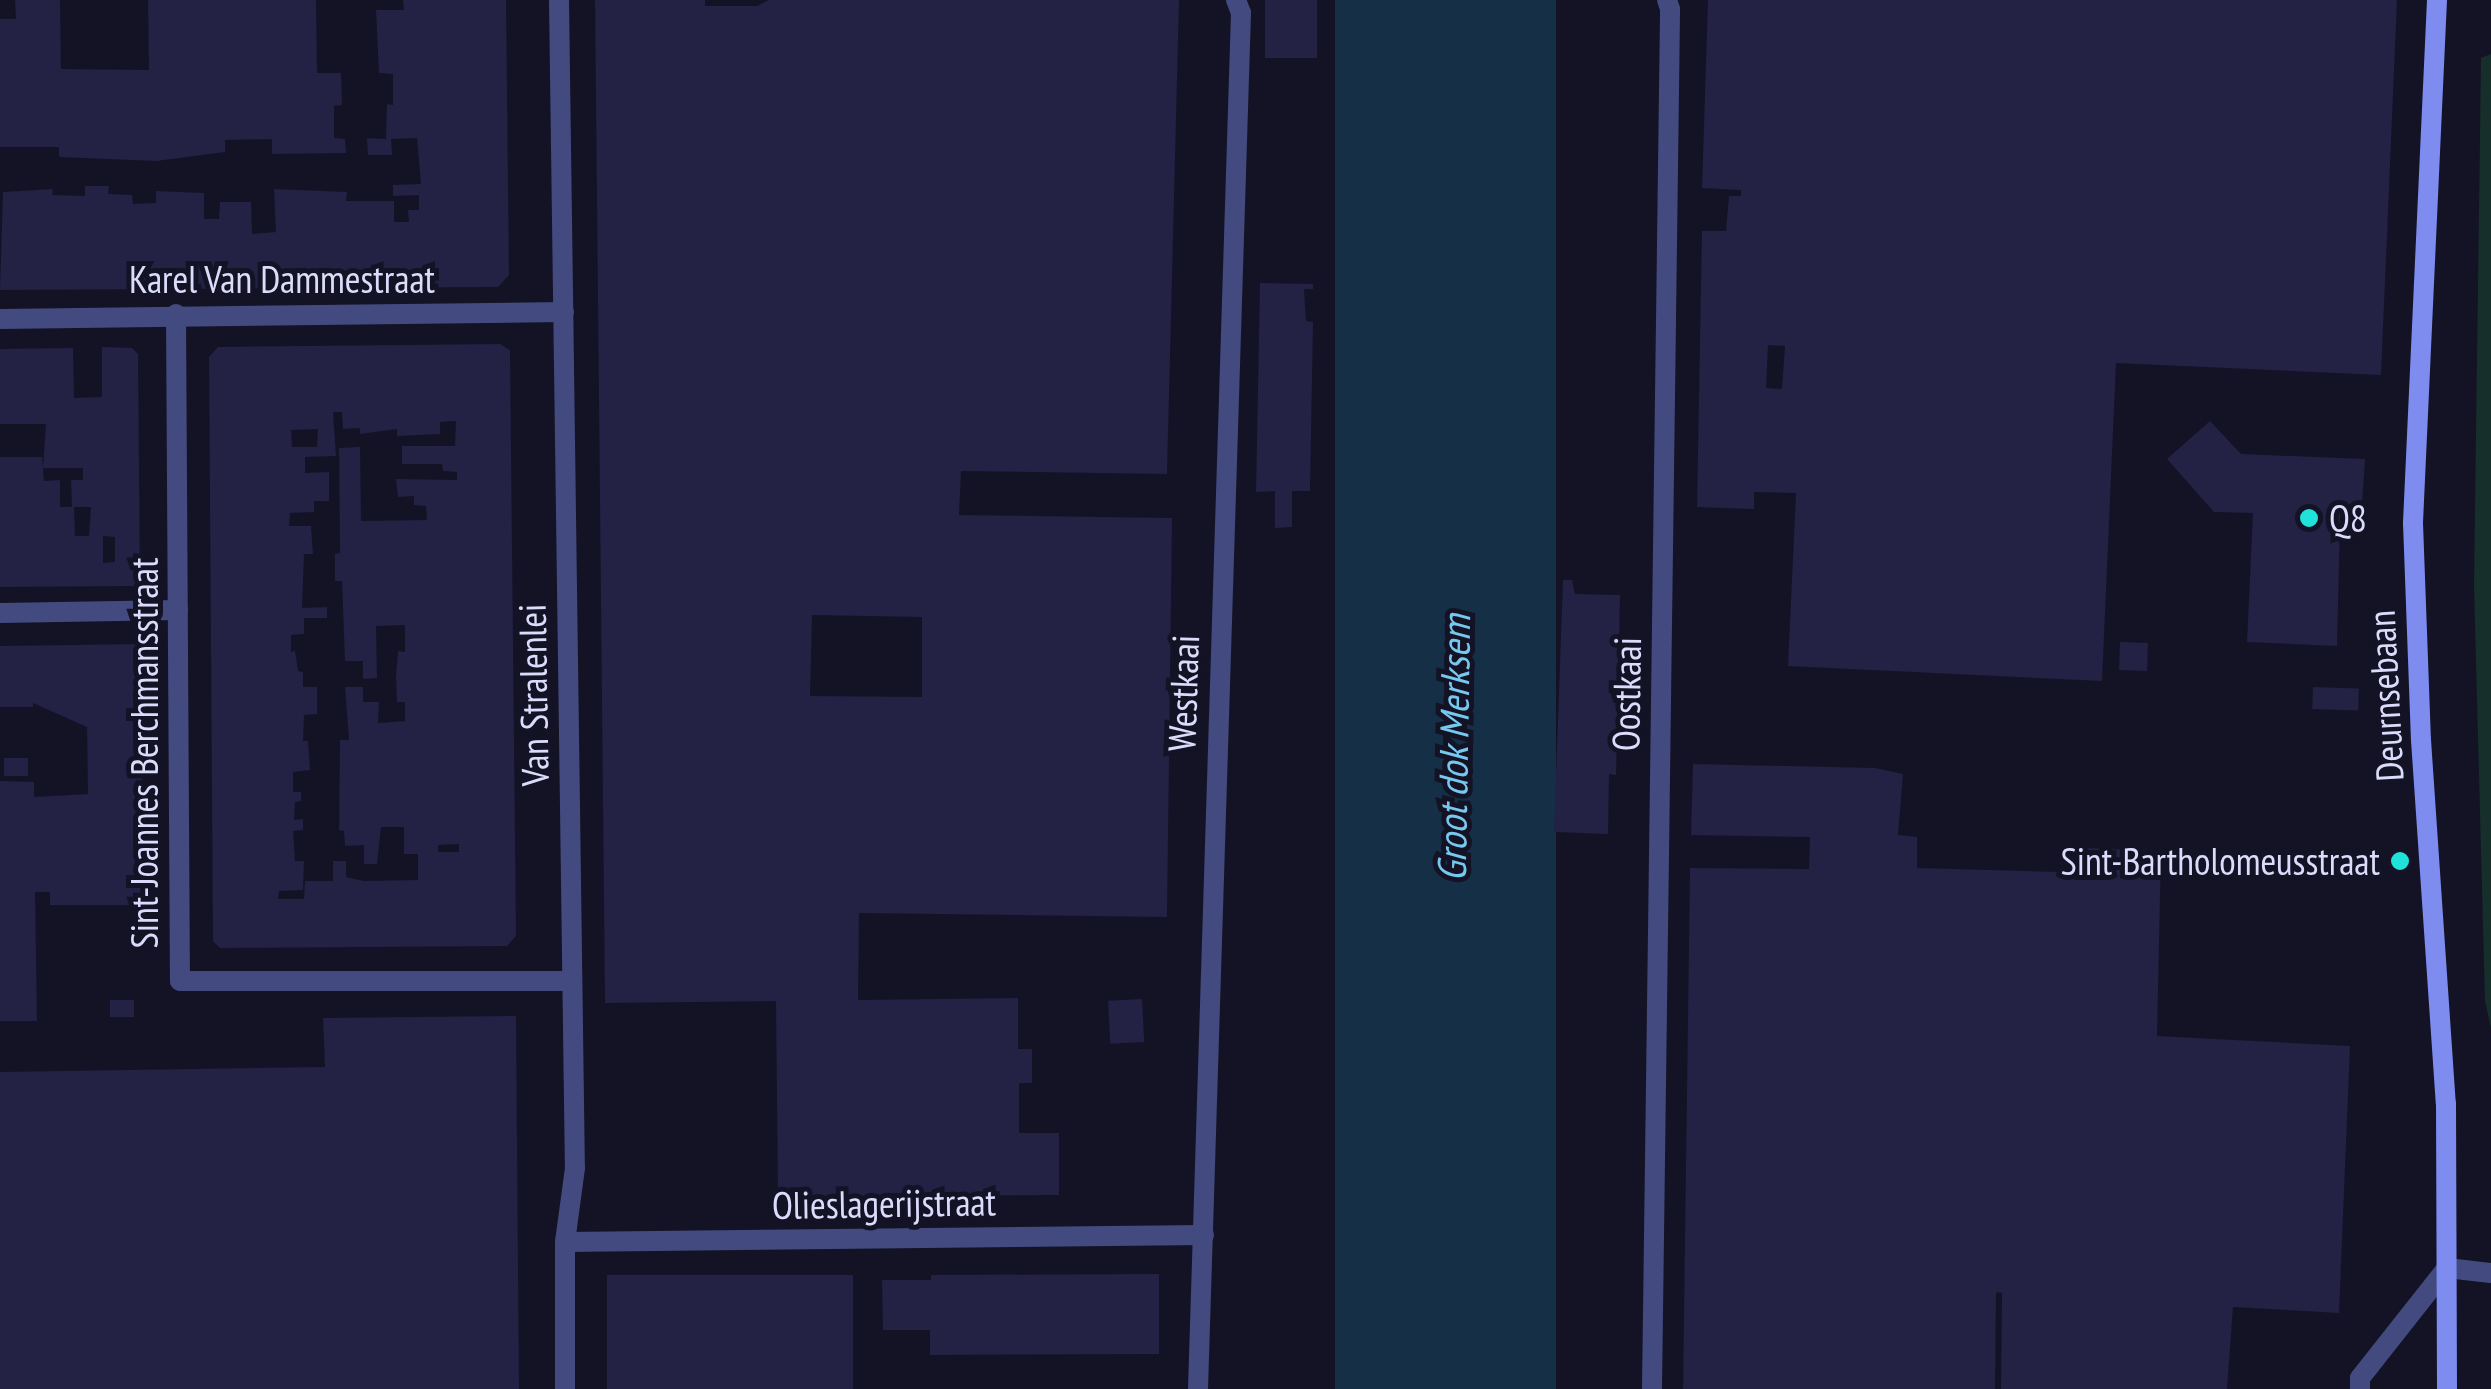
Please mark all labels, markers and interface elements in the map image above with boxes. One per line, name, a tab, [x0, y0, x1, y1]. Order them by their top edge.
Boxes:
street label: Karel Van Dammestraat	[128, 256, 436, 302]
place label: Q8	[2329, 495, 2367, 541]
marker: Q8	[2298, 507, 2320, 529]
street label: Sint-Joannes Berchmansstraat	[121, 558, 167, 948]
street label: Van Stralenlei	[509, 603, 557, 787]
street label: Deurnsebaan	[2358, 609, 2412, 783]
water label: Groot dok Merksem	[1427, 614, 1479, 882]
street label: Westkaai	[1158, 634, 1208, 752]
street label: Oostkaai	[1602, 637, 1650, 751]
place label: Sint-Bartholomeusstraat	[2061, 838, 2380, 884]
marker: Sint-Bartholomeusstraat	[2389, 850, 2411, 872]
street label: Olieslagerijstraat	[772, 1178, 996, 1228]

